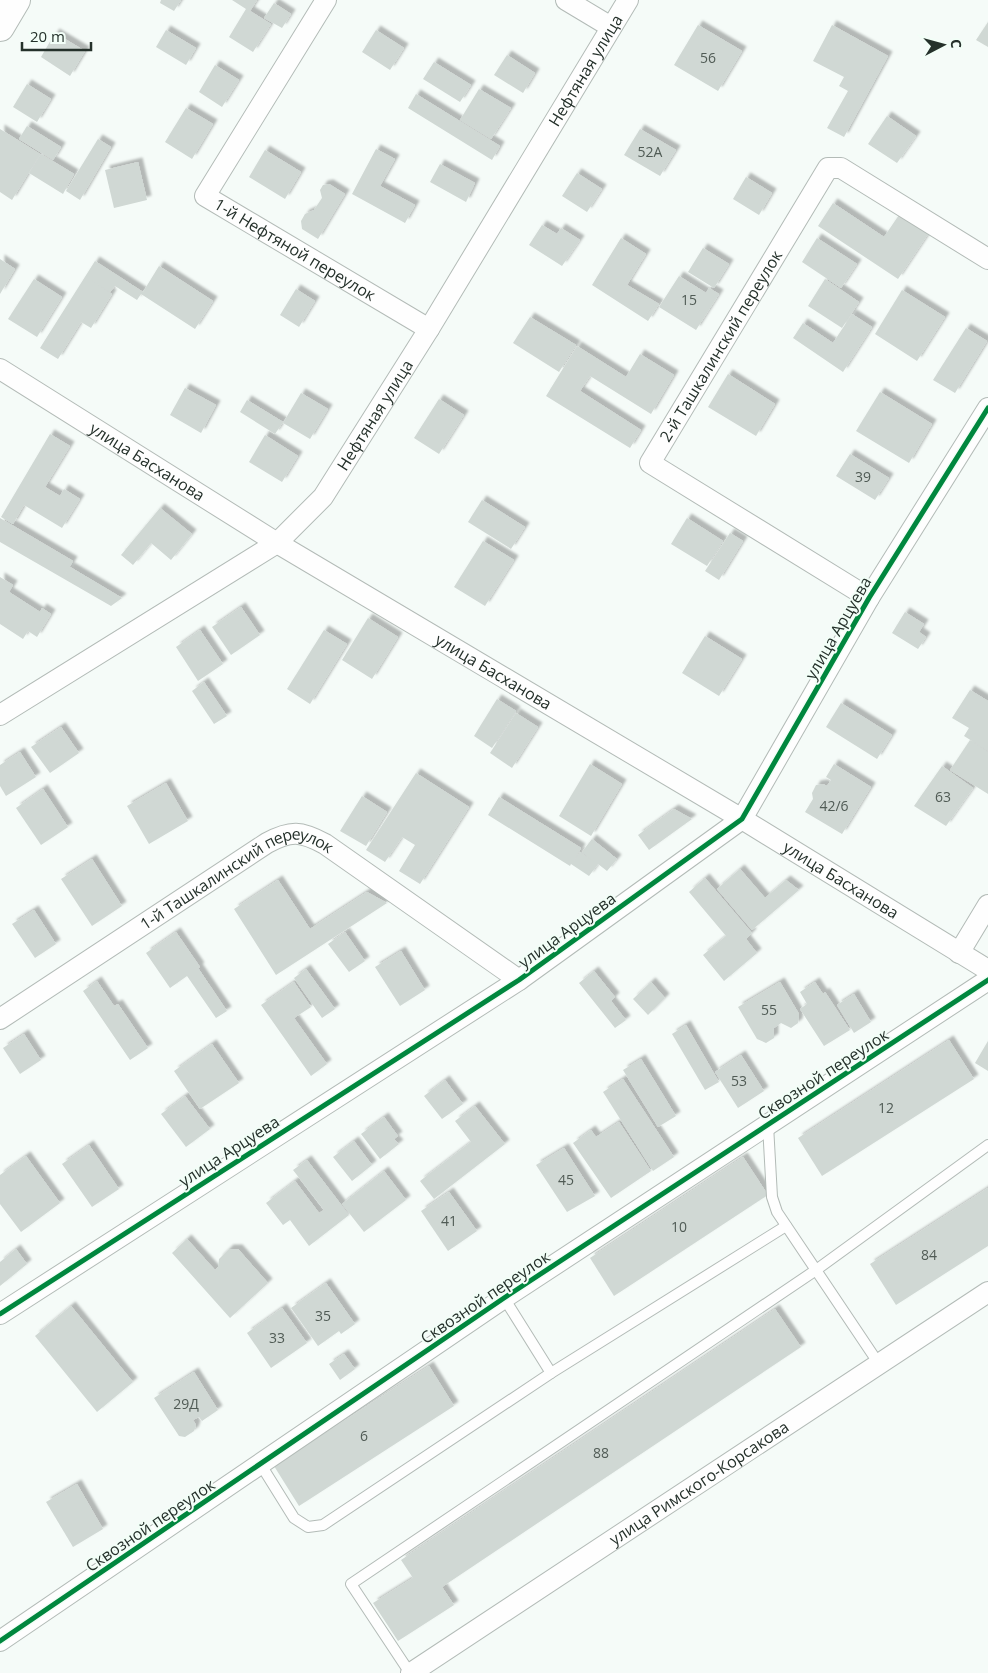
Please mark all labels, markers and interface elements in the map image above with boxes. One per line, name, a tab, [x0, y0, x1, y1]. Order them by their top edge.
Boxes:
street label: Нефтяная улица	[543, 10, 628, 130]
scale bar	[22, 20, 91, 52]
north arrow	[918, 20, 968, 70]
text: 20 m	[30, 26, 65, 46]
text: С	[947, 38, 966, 49]
house number: 56	[700, 48, 716, 67]
house number: 52А	[638, 142, 663, 161]
street label: 1-й Нефтяной переулок	[210, 193, 380, 306]
street label: 2-й Ташкалинский переулок	[654, 245, 787, 446]
house number: 15	[681, 290, 697, 309]
street label: Нефтяная улица	[332, 356, 418, 475]
street label: улица Басханова	[86, 417, 209, 506]
house number: 39	[855, 467, 871, 486]
street label: улица Арцуева	[800, 573, 876, 683]
street label: улица Басханова	[431, 628, 556, 715]
house number: 63	[935, 787, 951, 806]
house number: 42/6	[819, 796, 849, 815]
street label: 1-й Ташкалинский переулок	[136, 823, 339, 935]
street label: улица Басханова	[779, 836, 903, 924]
street label: улица Арцуева	[514, 887, 620, 973]
house number: 55	[761, 1000, 777, 1019]
street label: Сквозной переулок	[753, 1023, 893, 1125]
house number: 53	[731, 1071, 747, 1090]
house number: 12	[878, 1098, 894, 1117]
street label: улица Арцуева	[175, 1110, 283, 1192]
house number: 45	[558, 1170, 574, 1189]
house number: 41	[441, 1211, 457, 1230]
house number: 10	[671, 1217, 687, 1236]
street label: Сквозной переулок	[416, 1245, 555, 1349]
house number: 84	[921, 1245, 937, 1264]
house number: 35	[315, 1306, 331, 1325]
house number: 33	[269, 1328, 285, 1347]
house number: 29Д	[173, 1394, 199, 1413]
street label: улица Римского-Корсакова	[605, 1416, 793, 1550]
house number: 6	[360, 1426, 368, 1445]
house number: 88	[593, 1443, 609, 1462]
street label: Сквозной переулок	[81, 1473, 220, 1577]

